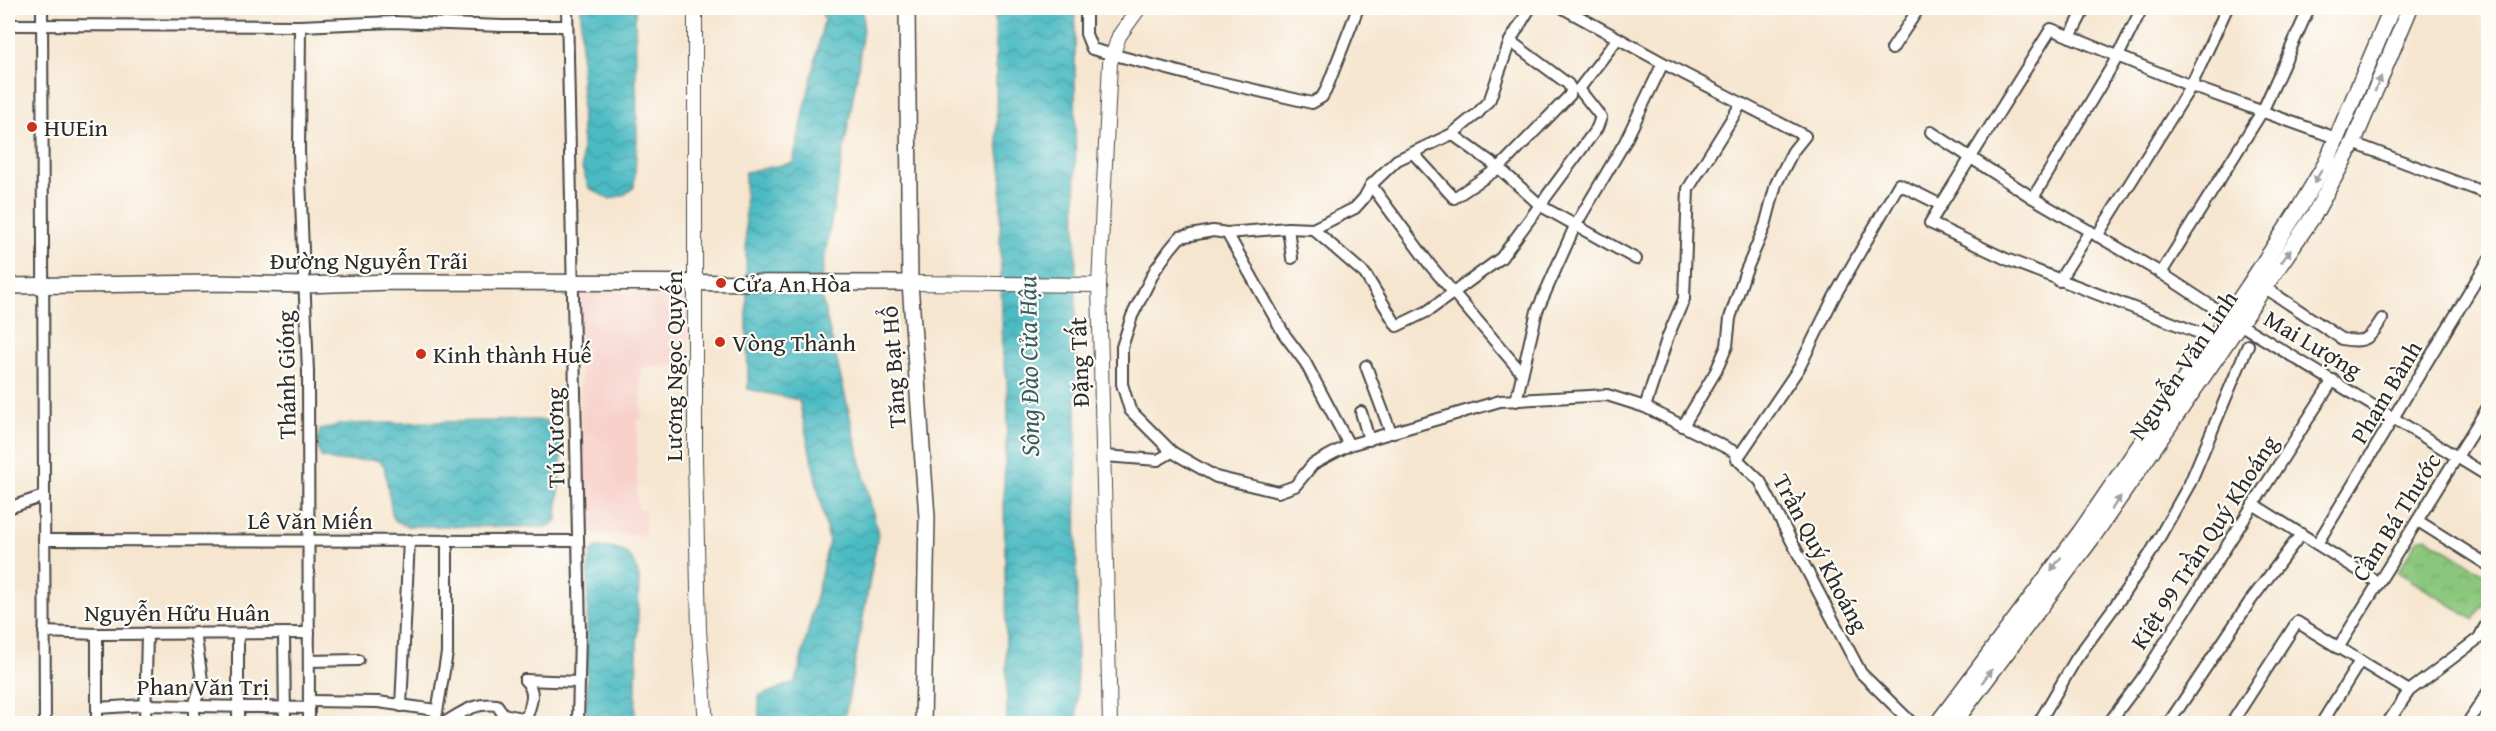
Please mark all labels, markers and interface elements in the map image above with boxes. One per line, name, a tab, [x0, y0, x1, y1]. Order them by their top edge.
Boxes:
one-way arrow	[2373, 76, 2382, 93]
place label: HUEin	[44, 110, 109, 145]
marker: HUEin	[25, 120, 39, 134]
one-way arrow	[2313, 168, 2323, 185]
street label: Đường Nguyễn Trãi	[270, 243, 468, 278]
one-way arrow	[2280, 248, 2292, 264]
place label: Cửa An Hòa	[733, 266, 851, 301]
street label: Lương Ngọc Quyến	[656, 270, 691, 461]
water label: Sông Đào Cửa Hậu	[1007, 275, 1049, 457]
marker: Cửa An Hòa	[714, 276, 728, 290]
street label: Nguyễn Văn Linh	[2120, 283, 2246, 447]
street label: Mai Lượng	[2257, 301, 2369, 387]
street label: Tăng Bạt Hổ	[871, 305, 915, 429]
street label: Thánh Gióng	[267, 310, 305, 440]
street label: Đặng Tất	[1060, 316, 1098, 408]
place label: Vòng Thành	[732, 325, 856, 360]
street label: Phạm Bành	[2342, 333, 2431, 450]
marker: Vòng Thành	[713, 335, 727, 349]
place label: Kinh thành Huế	[433, 337, 592, 372]
marker: Kinh thành Huế	[414, 347, 428, 361]
street label: Tú Xương	[537, 387, 573, 489]
street label: Kiệt 99 Trần Quý Khoáng	[2121, 428, 2287, 656]
street label: Cầm Bá Thước	[2343, 446, 2450, 588]
street label: Trần Quý Khoáng	[1764, 468, 1878, 638]
one-way arrow	[2110, 495, 2121, 511]
street label: Lê Văn Miến	[247, 503, 373, 538]
one-way arrow	[2050, 556, 2062, 572]
street label: Nguyễn Hữu Huân	[84, 595, 270, 630]
street label: Phan Văn Trị	[137, 669, 269, 704]
one-way arrow	[1981, 669, 1993, 684]

